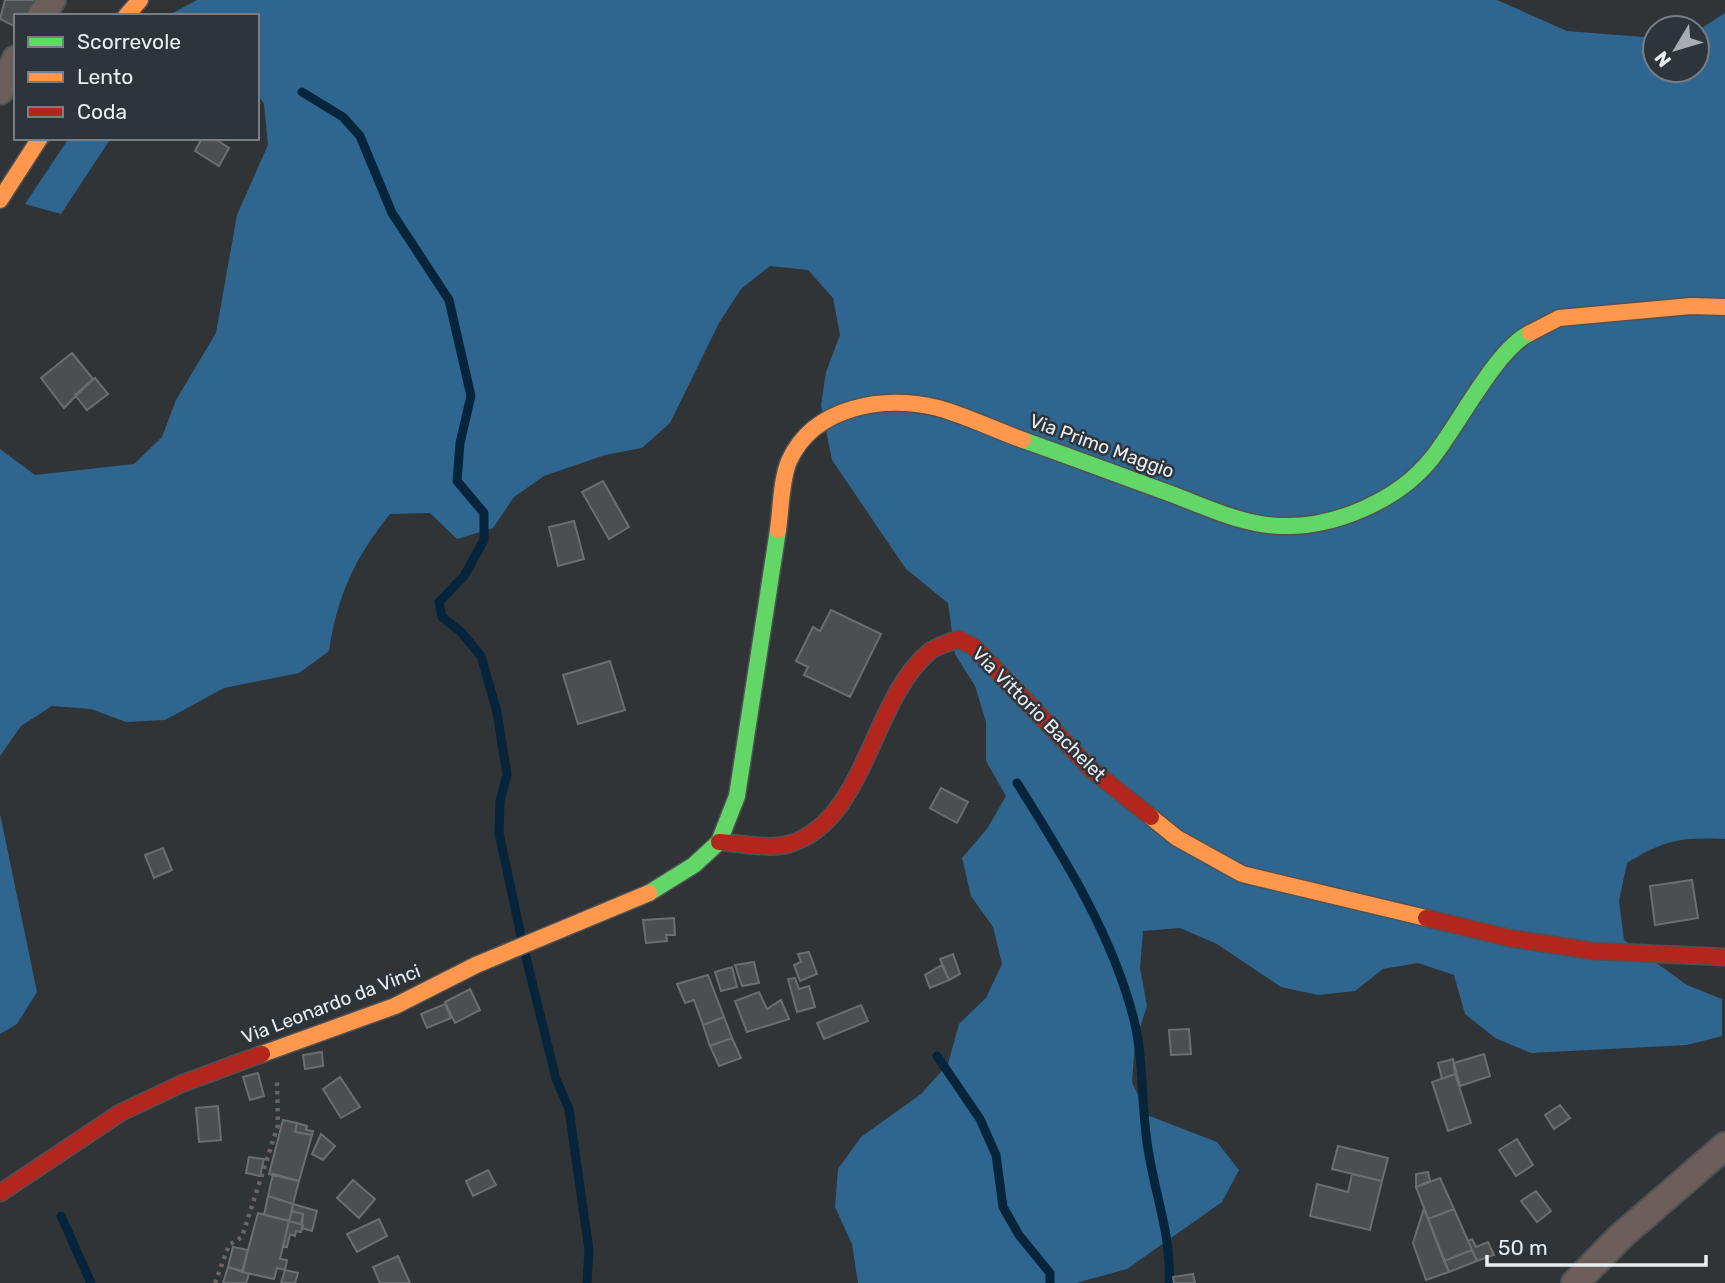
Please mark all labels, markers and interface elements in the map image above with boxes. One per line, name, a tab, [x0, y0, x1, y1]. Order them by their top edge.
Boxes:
legend	[14, 14, 259, 140]
north arrow	[1641, 14, 1711, 84]
text: Scorrevole	[77, 29, 181, 54]
text: N	[1650, 47, 1676, 72]
text: Lento	[77, 64, 133, 89]
text: Coda	[77, 99, 127, 124]
street label: Via Primo Maggio	[1026, 409, 1178, 483]
street label: Via Vittorio Bachelet	[967, 642, 1111, 786]
street label: Via Leonardo da Vinci	[238, 959, 424, 1049]
scale bar	[1487, 1224, 1706, 1268]
text: 50 m	[1498, 1235, 1548, 1260]

